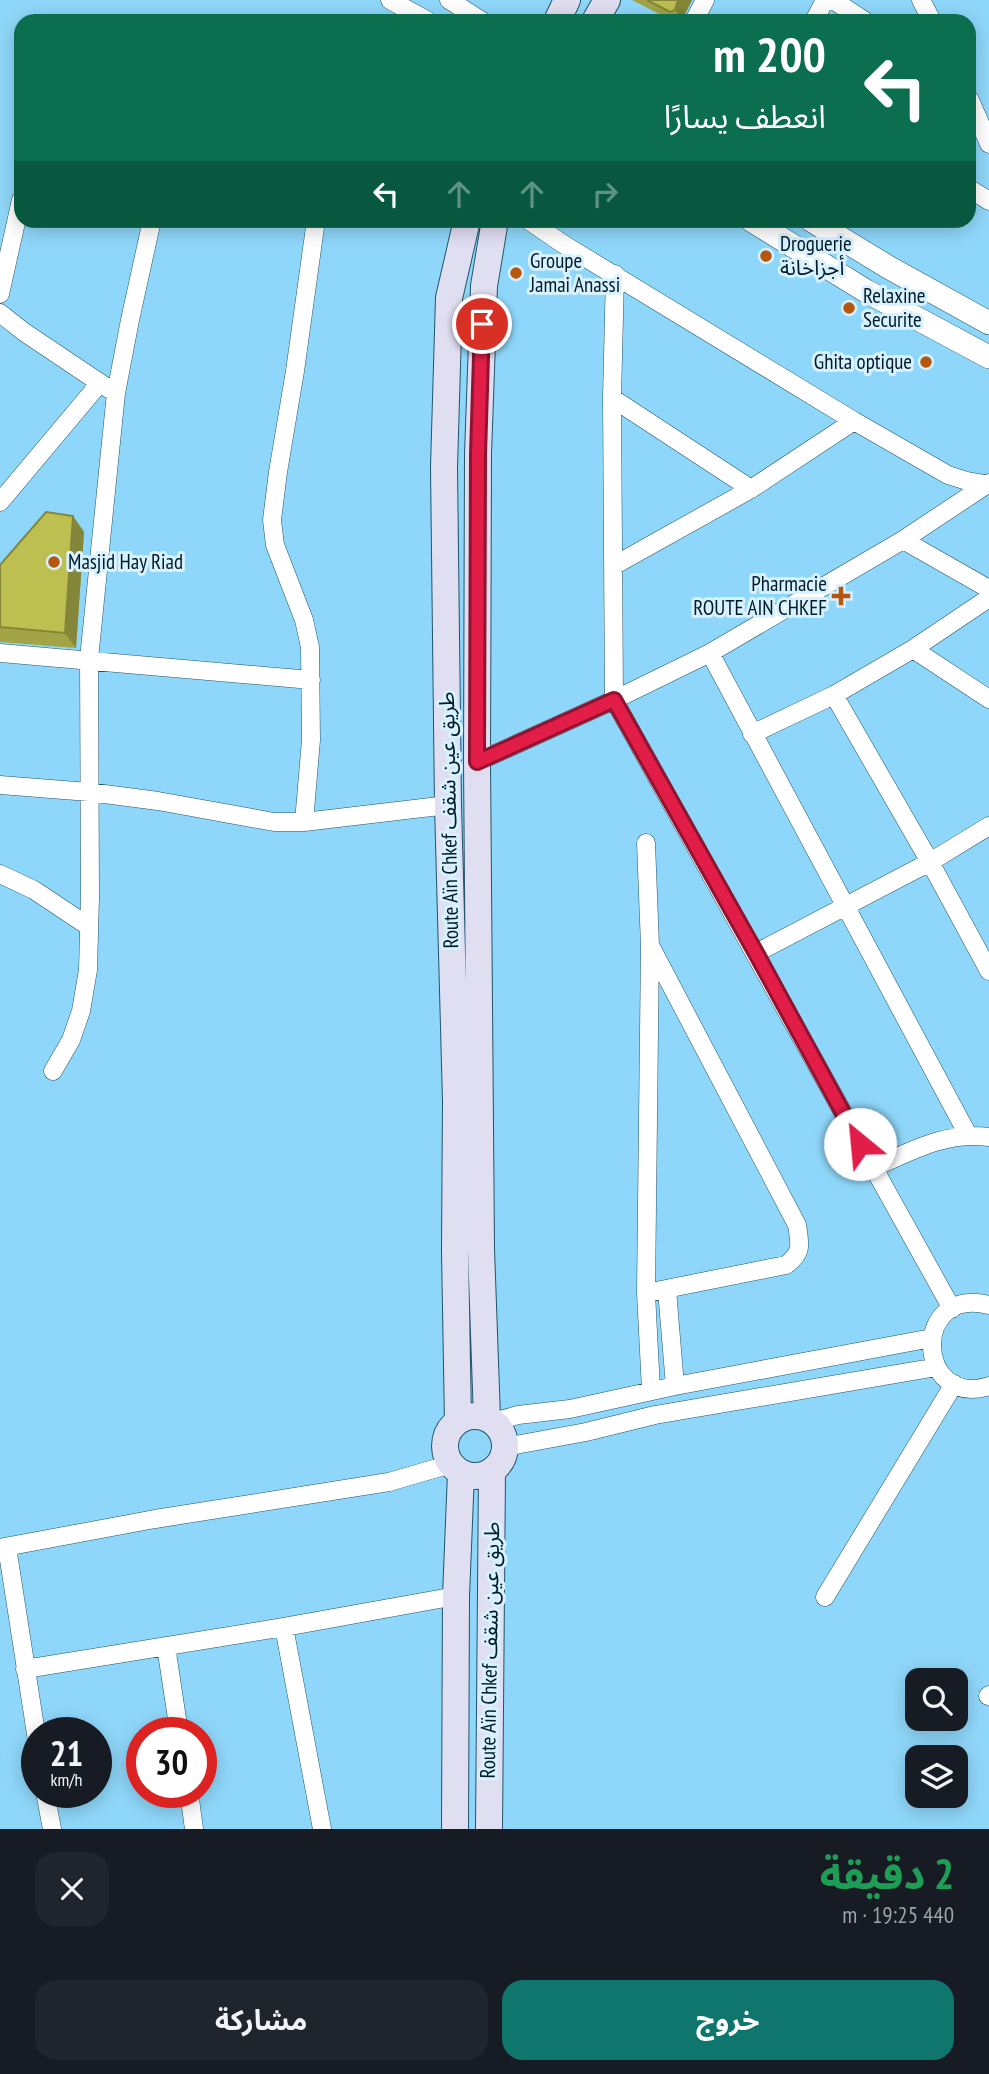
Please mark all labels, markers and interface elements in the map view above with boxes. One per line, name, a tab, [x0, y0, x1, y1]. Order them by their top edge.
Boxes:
text: 200 m	[713, 22, 826, 86]
icon: left	[850, 42, 941, 133]
text: انعطف يسارًا	[664, 95, 826, 137]
icon: left	[367, 175, 405, 213]
icon: ahead	[440, 175, 478, 213]
icon: ahead	[513, 175, 551, 213]
icon: right	[586, 175, 624, 213]
place label: Droguerie أجزاخانة	[780, 230, 852, 281]
place label: Groupe Jamai Anassi	[529, 247, 620, 298]
marker: Droguerie أجزاخانة	[758, 248, 774, 264]
marker: Groupe Jamai Anassi	[508, 265, 524, 281]
place label: Relaxine Securite	[863, 282, 925, 333]
pin	[452, 294, 512, 354]
marker: Relaxine Securite	[841, 300, 857, 316]
icon: arrive	[463, 305, 501, 343]
place label: Ghita optique	[814, 348, 912, 375]
marker: Ghita optique	[918, 354, 934, 370]
place label: Masjid Hay Riad	[68, 548, 183, 575]
marker: Masjid Hay Riad	[46, 554, 62, 570]
place label: Pharmacie ROUTE AIN CHKEF	[693, 570, 827, 621]
marker: Pharmacie ROUTE AIN CHKEF	[833, 588, 849, 604]
street label: Route Aïn Chkef طريق عين شقف	[433, 691, 464, 949]
position arrow	[823, 1107, 897, 1181]
street label: Route Aïn Chkef طريق عين شقف	[474, 1521, 505, 1779]
map controls	[905, 1668, 968, 1808]
button: search	[905, 1668, 968, 1731]
speed limit sign: 30	[126, 1717, 217, 1808]
text: 21	[50, 1730, 83, 1776]
button: layers	[905, 1745, 968, 1808]
text: km/h	[51, 1768, 82, 1791]
text: 2 دقيقة	[820, 1846, 954, 1901]
button: close	[35, 1852, 109, 1926]
text: 440 m · 19:25	[842, 1900, 954, 1929]
button: مشاركة	[35, 1980, 488, 2060]
button: خروج	[502, 1980, 954, 2060]

